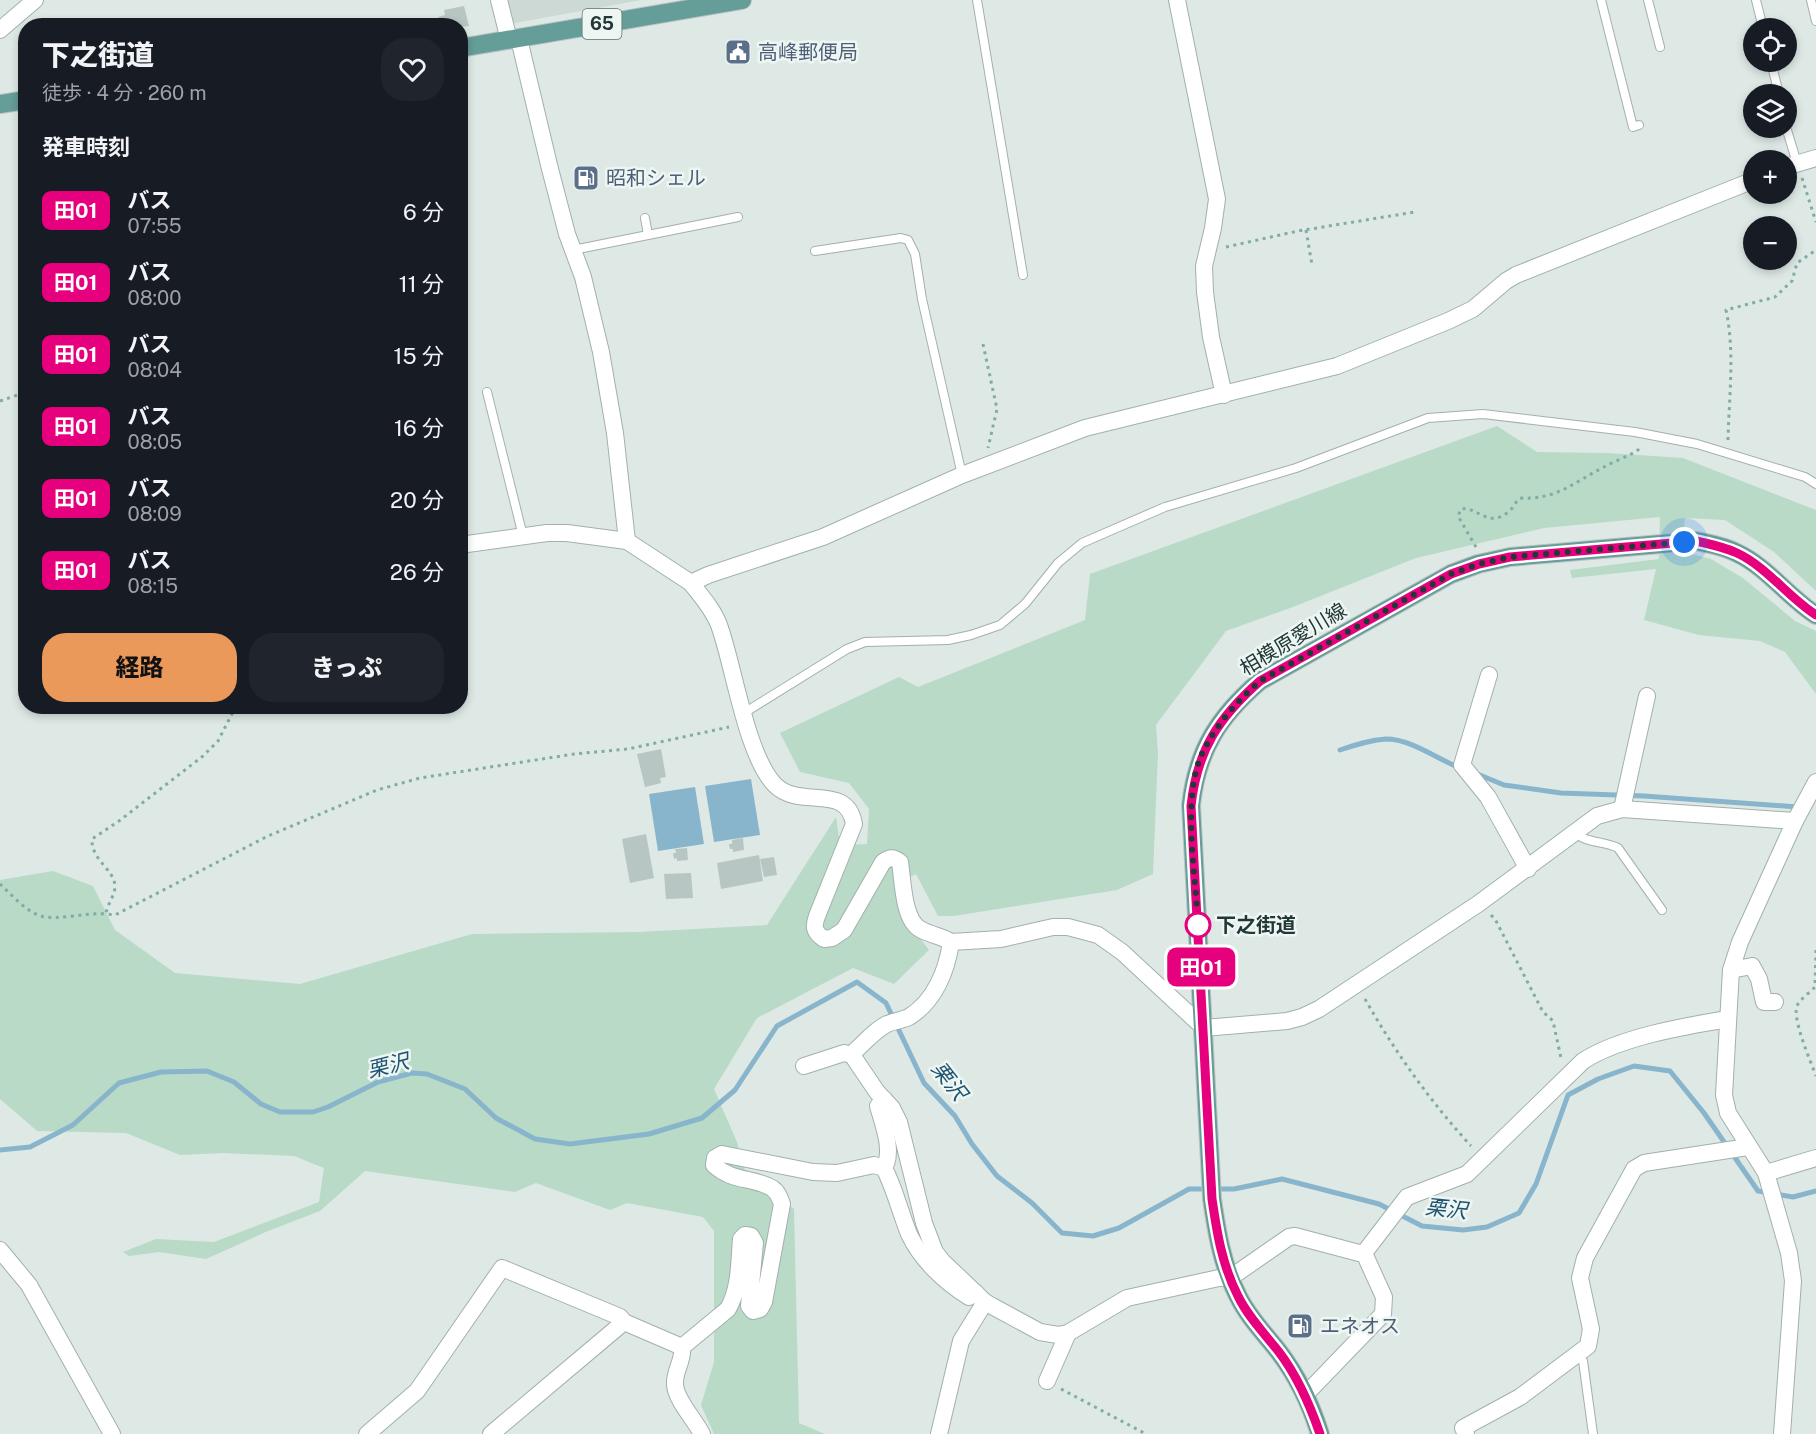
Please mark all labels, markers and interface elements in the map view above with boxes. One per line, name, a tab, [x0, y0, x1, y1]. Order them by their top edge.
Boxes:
road number: 65	[582, 9, 622, 39]
map controls	[1743, 18, 1797, 270]
button: locate	[1743, 18, 1797, 72]
public building icon: 高峰郵便局	[723, 37, 753, 67]
text: 下之街道	[42, 38, 154, 71]
button: heart	[381, 38, 444, 101]
place label: 高峰郵便局	[758, 40, 858, 64]
text: 徒歩 · 4 分 · 260 m	[42, 81, 206, 105]
button: layers	[1743, 84, 1797, 138]
text: 発車時刻	[42, 134, 130, 160]
button: +	[1743, 150, 1797, 204]
fuel station icon: 昭和シェル	[571, 163, 601, 193]
place label: 昭和シェル	[606, 166, 706, 190]
text: バス	[128, 187, 172, 213]
text: 田01	[54, 198, 98, 223]
text: 6 分	[403, 199, 444, 225]
text: 07:55	[128, 214, 182, 238]
button: −	[1743, 216, 1797, 270]
text: バス	[128, 259, 172, 285]
text: 田01	[54, 270, 98, 295]
text: 11 分	[399, 271, 444, 297]
text: 08:00	[128, 286, 181, 310]
text: バス	[128, 331, 172, 357]
text: 田01	[54, 342, 98, 367]
text: 15 分	[394, 343, 444, 369]
text: 08:04	[128, 358, 182, 382]
text: バス	[128, 403, 172, 429]
text: 田01	[54, 414, 98, 439]
text: 16 分	[394, 415, 444, 441]
text: 08:05	[128, 430, 182, 454]
text: バス	[128, 475, 172, 501]
text: 田01	[54, 486, 98, 511]
text: 20 分	[390, 487, 444, 513]
text: 08:09	[128, 502, 182, 526]
your location	[1669, 527, 1699, 557]
text: バス	[128, 547, 172, 573]
text: 田01	[54, 558, 98, 583]
text: 26 分	[390, 559, 444, 585]
text: 08:15	[128, 574, 178, 598]
street label: 相模原愛川線	[1235, 598, 1351, 680]
button: 経路	[42, 633, 237, 702]
button: きっぷ	[249, 633, 444, 702]
marker: 下之街道	[1185, 912, 1211, 938]
place label: 下之街道	[1216, 913, 1296, 937]
line badge: 田01	[1166, 948, 1236, 986]
text: 田01	[1179, 955, 1223, 980]
water label: 栗沢	[364, 1048, 414, 1083]
water label: 栗沢	[927, 1056, 974, 1107]
water label: 栗沢	[1424, 1194, 1471, 1223]
fuel station icon: エネオス	[1285, 1311, 1315, 1341]
place label: エネオス	[1320, 1314, 1400, 1338]

